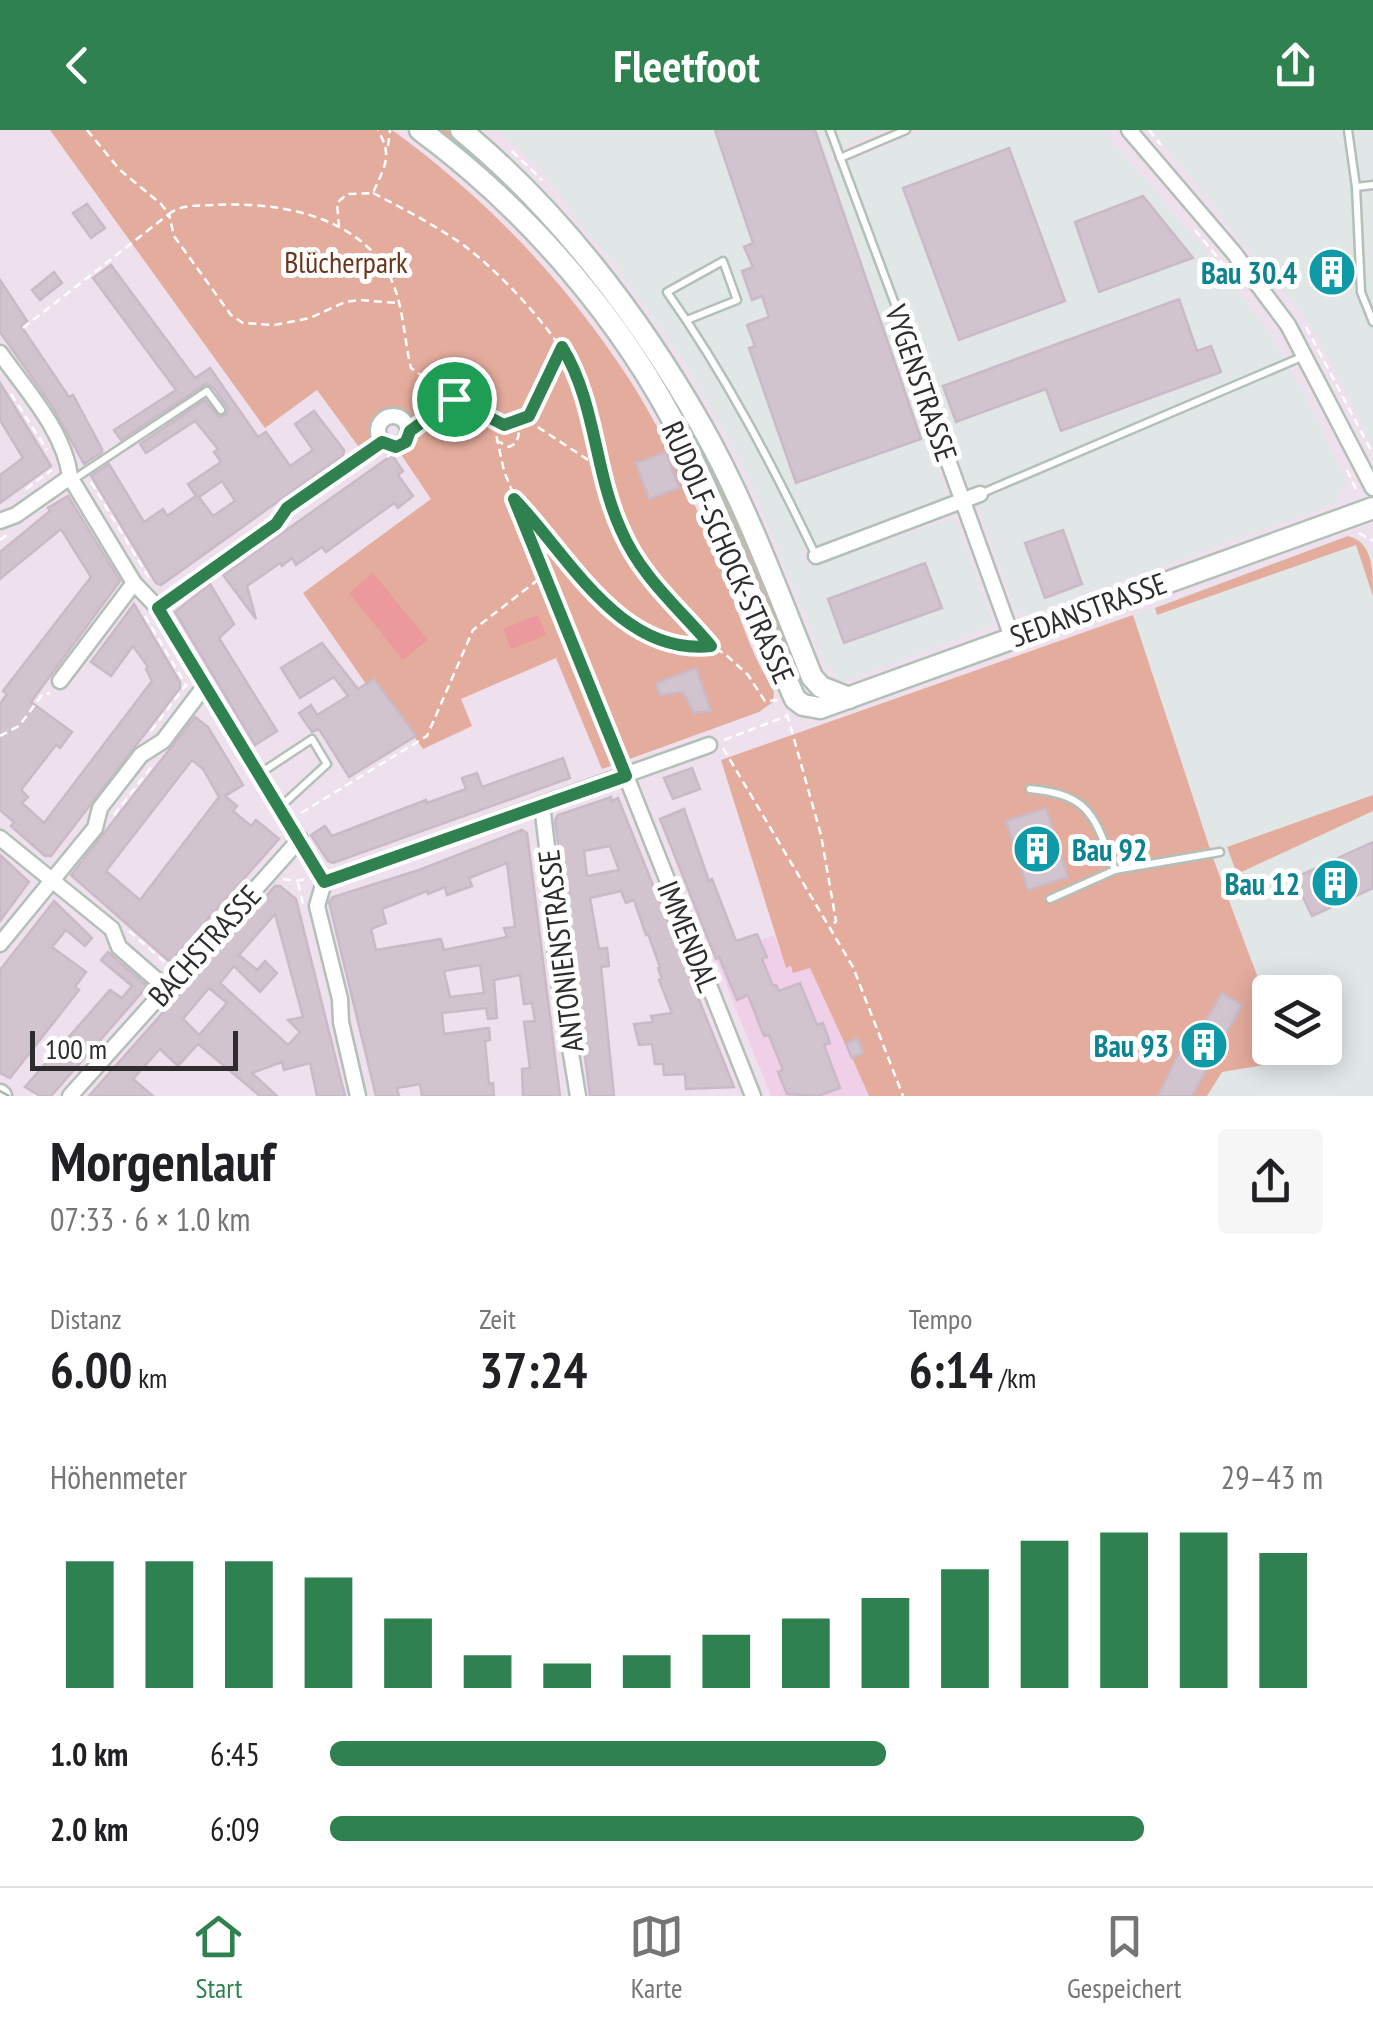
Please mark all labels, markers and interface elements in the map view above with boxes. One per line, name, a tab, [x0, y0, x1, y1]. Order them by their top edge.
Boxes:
text: Fleetfoot	[613, 36, 760, 94]
icon: back	[50, 38, 105, 93]
icon: share	[1268, 38, 1323, 93]
park label: Blücherpark	[284, 242, 408, 281]
building icon: Bau 30.4	[1306, 246, 1358, 298]
place label: Bau 30.4	[1201, 253, 1297, 292]
street label: VYGENSTRASSE	[877, 299, 967, 466]
pin	[412, 357, 497, 442]
icon: arrive	[427, 372, 482, 427]
street label: RUDOLF-SCHOCK-STRASSE	[654, 415, 804, 689]
street label: SEDANSTRASSE	[1004, 563, 1172, 655]
building icon: Bau 92	[1011, 823, 1063, 875]
place label: Bau 92	[1072, 830, 1147, 869]
street label: ANTONIENSTRASSE	[528, 847, 592, 1055]
building icon: Bau 12	[1309, 857, 1361, 909]
place label: Bau 12	[1225, 864, 1300, 903]
street label: IMMENDAL	[649, 875, 729, 998]
street label: BACHSTRASSE	[139, 876, 269, 1014]
map controls	[1252, 975, 1342, 1065]
button: layers	[1252, 975, 1342, 1065]
building icon: Bau 93	[1178, 1019, 1230, 1071]
scale bar	[30, 1026, 238, 1070]
place label: Bau 93	[1094, 1026, 1169, 1065]
text: 100 m	[45, 1030, 107, 1067]
text: Morgenlauf	[50, 1125, 275, 1196]
button: share	[1218, 1129, 1323, 1234]
text: 07:33 · 6 × 1.0 km	[50, 1198, 250, 1240]
text: Distanz	[50, 1300, 122, 1337]
text: Zeit	[479, 1300, 516, 1337]
text: Tempo	[909, 1300, 972, 1337]
text: 6.00	[50, 1337, 132, 1402]
text: 37:24	[479, 1337, 587, 1402]
text: 6:14	[909, 1337, 993, 1402]
text: km	[132, 1359, 167, 1396]
text: /km	[993, 1359, 1036, 1396]
text: Höhenmeter	[50, 1456, 187, 1498]
text: 29–43 m	[1221, 1456, 1323, 1498]
text: 1.0 km	[50, 1733, 128, 1775]
text: 6:45	[210, 1733, 260, 1775]
text: 2.0 km	[50, 1808, 128, 1850]
text: 6:09	[210, 1808, 260, 1850]
tab: Start	[191, 1909, 246, 2006]
tab: Karte	[629, 1909, 684, 2006]
tab: Gespeichert	[1067, 1909, 1182, 2006]

